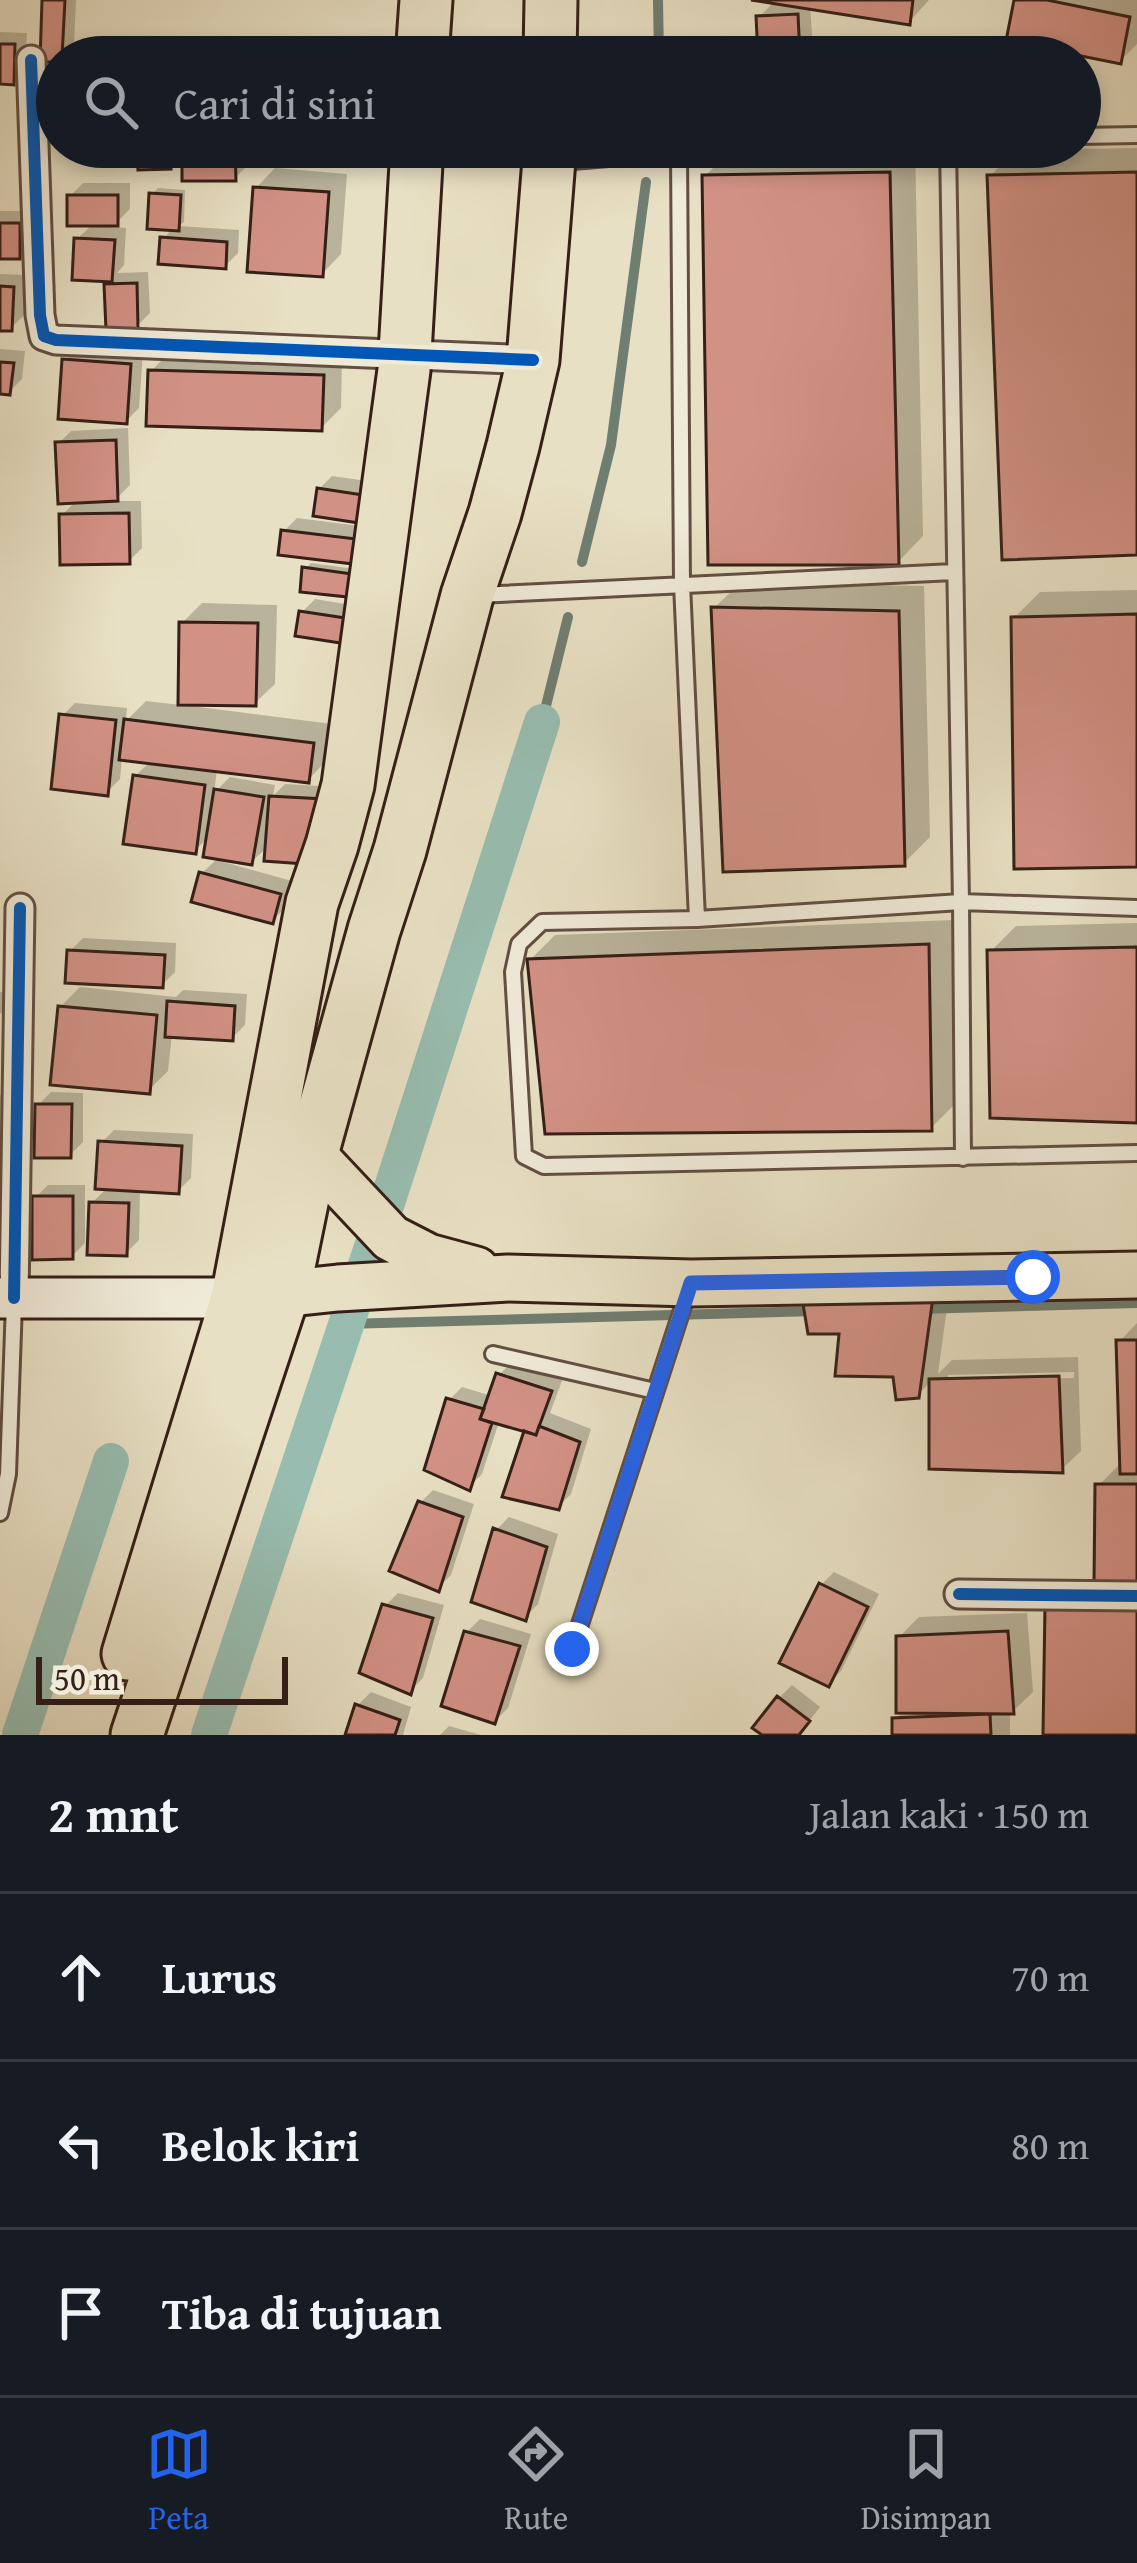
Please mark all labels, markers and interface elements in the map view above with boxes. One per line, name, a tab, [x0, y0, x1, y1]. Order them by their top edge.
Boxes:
search box	[36, 36, 1101, 168]
icon: search	[78, 69, 144, 135]
text: Cari di sini	[174, 70, 376, 135]
route start	[1006, 1250, 1060, 1304]
route end	[545, 1622, 599, 1676]
scale bar	[36, 1651, 288, 1704]
text: 50 m	[54, 1654, 120, 1702]
text: 2 mnt	[48, 1776, 179, 1851]
text: Jalan kaki · 150 m	[809, 1785, 1089, 1842]
icon: ahead	[48, 1944, 114, 2010]
text: Lurus	[162, 1944, 277, 2009]
text: 70 m	[1011, 1948, 1089, 2005]
icon: left	[48, 2112, 114, 2178]
text: Belok kiri	[162, 2112, 359, 2177]
text: 80 m	[1011, 2116, 1089, 2173]
icon: arrive	[48, 2280, 114, 2346]
text: Tiba di tujuan	[162, 2280, 442, 2345]
tab: Peta	[146, 2421, 212, 2541]
tab: Rute	[503, 2421, 569, 2541]
tab: Disimpan	[861, 2421, 991, 2541]

